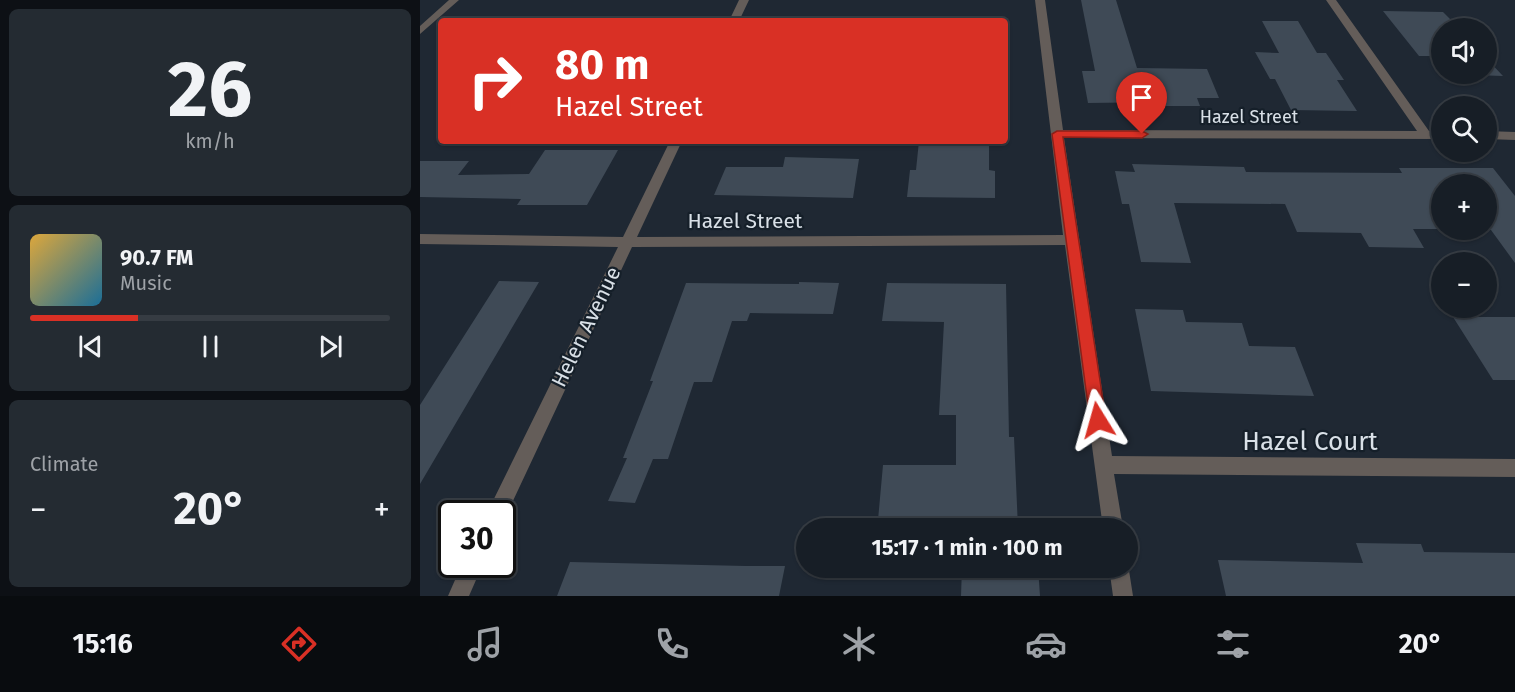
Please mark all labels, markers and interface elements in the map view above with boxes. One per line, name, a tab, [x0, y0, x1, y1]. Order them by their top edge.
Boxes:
map controls	[1431, 18, 1497, 318]
button: sound	[1431, 18, 1497, 84]
text: 80 m	[555, 40, 649, 90]
icon: right	[456, 42, 534, 120]
text: 26	[168, 43, 252, 137]
pin	[1116, 72, 1167, 134]
icon: arrive	[1125, 81, 1158, 114]
text: Hazel Street	[555, 91, 703, 123]
button: search	[1431, 96, 1497, 162]
street label: Hazel Street	[1200, 106, 1299, 128]
text: km/h	[185, 129, 235, 153]
button: +	[1431, 174, 1497, 240]
street label: Hazel Street	[688, 208, 803, 234]
text: 90.7 FM	[120, 244, 193, 271]
button: −	[1431, 252, 1497, 318]
street label: Helen Avenue	[546, 263, 626, 391]
text: Music	[120, 271, 172, 295]
icon: previous	[74, 330, 107, 363]
icon: pause	[194, 330, 227, 363]
icon: next	[314, 330, 347, 363]
position arrow	[1066, 388, 1130, 452]
street label: Hazel Court	[1242, 426, 1378, 457]
text: Climate	[30, 452, 98, 476]
text: 20°	[173, 482, 247, 536]
text: −	[30, 490, 47, 530]
text: +	[374, 490, 390, 530]
speed limit sign: 30	[438, 500, 516, 578]
text: 15:17 · 1 min · 100 m	[871, 534, 1063, 561]
icon: directions	[278, 623, 320, 665]
icon: music	[464, 623, 506, 665]
icon: phone	[651, 623, 693, 665]
icon: climate	[838, 623, 880, 665]
icon: car	[1025, 623, 1067, 665]
icon: filters	[1212, 623, 1254, 665]
text: 15:16	[72, 628, 133, 660]
text: 20°	[1399, 628, 1442, 660]

